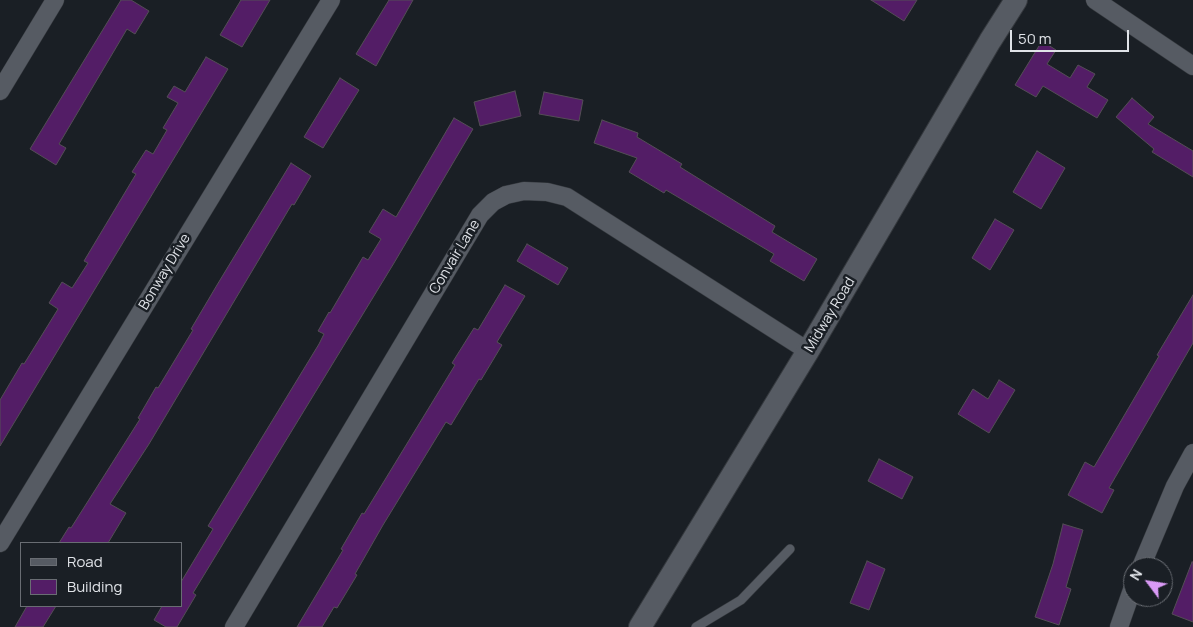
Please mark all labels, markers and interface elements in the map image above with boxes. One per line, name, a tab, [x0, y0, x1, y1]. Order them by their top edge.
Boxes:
scale bar	[1013, 20, 1132, 52]
text: 50 m	[1018, 28, 1052, 49]
street label: Convair Lane	[426, 217, 484, 297]
street label: Bonway Drive	[136, 231, 194, 313]
street label: Midway Road	[801, 275, 859, 355]
legend	[20, 542, 182, 607]
text: Road	[67, 551, 103, 572]
north arrow	[1123, 557, 1173, 607]
text: N	[1125, 565, 1146, 584]
text: Building	[67, 576, 122, 597]

